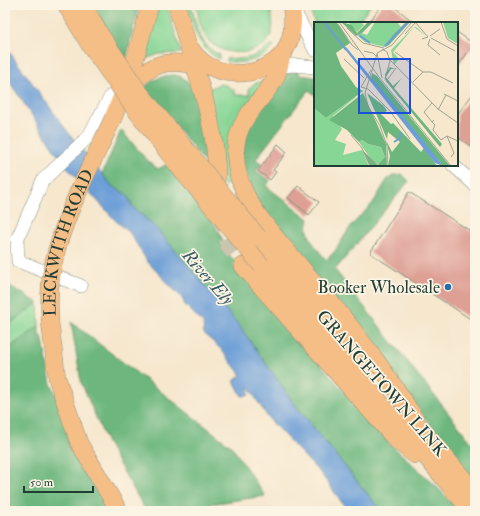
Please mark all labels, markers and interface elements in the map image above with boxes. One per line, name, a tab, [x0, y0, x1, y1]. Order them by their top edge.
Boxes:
inset map	[314, 22, 458, 166]
street label: LECKWITH ROAD	[39, 166, 98, 317]
water label: River Ely	[176, 244, 239, 311]
place label: Booker Wholesale	[318, 277, 440, 298]
marker: Booker Wholesale	[443, 282, 453, 292]
street label: GRANGETOWN LINK	[312, 306, 452, 462]
scale bar	[24, 468, 93, 494]
text: 50 m	[30, 475, 54, 490]

